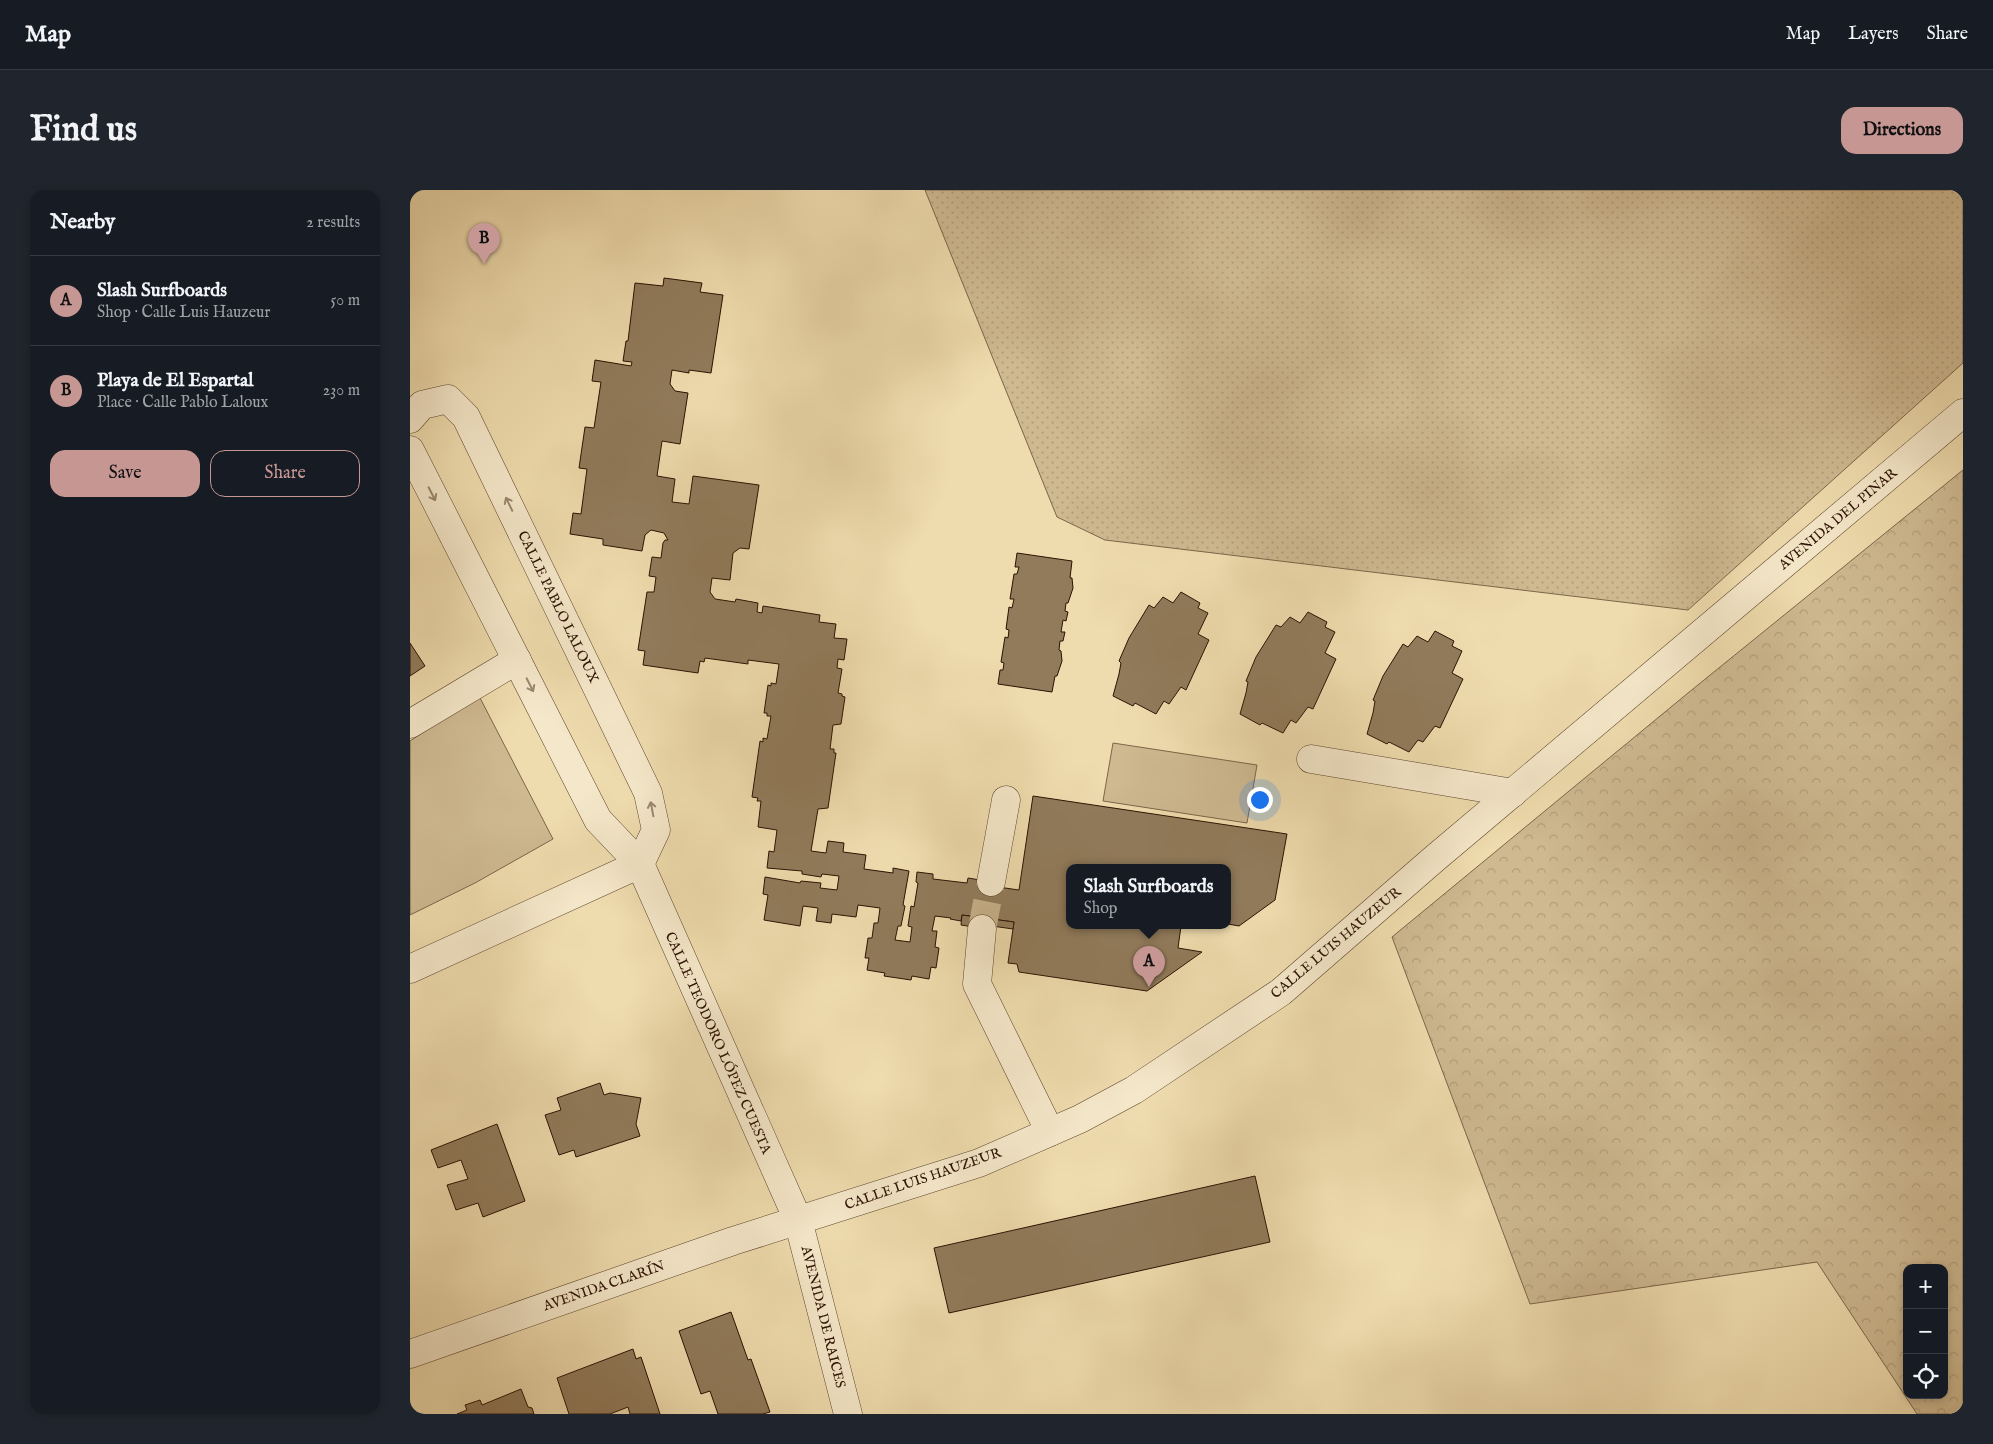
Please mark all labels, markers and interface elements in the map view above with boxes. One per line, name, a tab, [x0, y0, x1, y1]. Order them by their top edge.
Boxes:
text: Map	[25, 19, 71, 50]
text: Map	[1786, 23, 1820, 46]
text: Layers	[1848, 23, 1899, 46]
text: Share	[1927, 23, 1968, 46]
button: Directions	[1841, 107, 1963, 154]
text: Find us	[30, 108, 137, 153]
text: Nearby	[50, 209, 115, 236]
text: 2 results	[306, 213, 360, 233]
pin: B	[468, 223, 500, 264]
text: Slash Surfboards	[97, 279, 227, 303]
text: A	[61, 291, 71, 311]
text: 50 m	[331, 291, 360, 311]
text: Shop · Calle Luis Hauzeur	[97, 303, 270, 323]
text: Playa de El Espartal	[97, 369, 254, 393]
text: B	[61, 381, 71, 401]
text: 230 m	[323, 381, 360, 401]
text: Place · Calle Pablo Laloux	[97, 393, 268, 413]
button: Save	[50, 450, 200, 497]
button: Share	[210, 450, 360, 497]
street label: AVENIDA DEL PINAR	[1774, 464, 1901, 574]
one-way arrow	[427, 486, 437, 501]
one-way arrow	[503, 497, 513, 512]
street label: CALLE PABLO LALOUX	[513, 528, 603, 687]
one-way arrow	[525, 677, 535, 692]
your location	[1247, 787, 1273, 813]
one-way arrow	[646, 802, 656, 818]
popup	[1066, 864, 1231, 929]
text: Slash Surfboards	[1084, 875, 1213, 899]
street label: CALLE LUIS HAUZEUR	[1267, 883, 1405, 1003]
text: Shop	[1084, 899, 1117, 919]
street label: CALLE TEODORO LÓPEZ CUESTA	[661, 929, 776, 1157]
pin: A	[1133, 946, 1165, 987]
street label: CALLE LUIS HAUZEUR	[842, 1144, 1004, 1214]
street label: AVENIDA DE RAICES	[796, 1243, 849, 1390]
street label: AVENIDA CLARÍN	[540, 1256, 667, 1316]
map controls	[1903, 1264, 1948, 1399]
button: +	[1903, 1264, 1948, 1309]
button: −	[1903, 1309, 1948, 1354]
button: locate	[1903, 1354, 1948, 1399]

